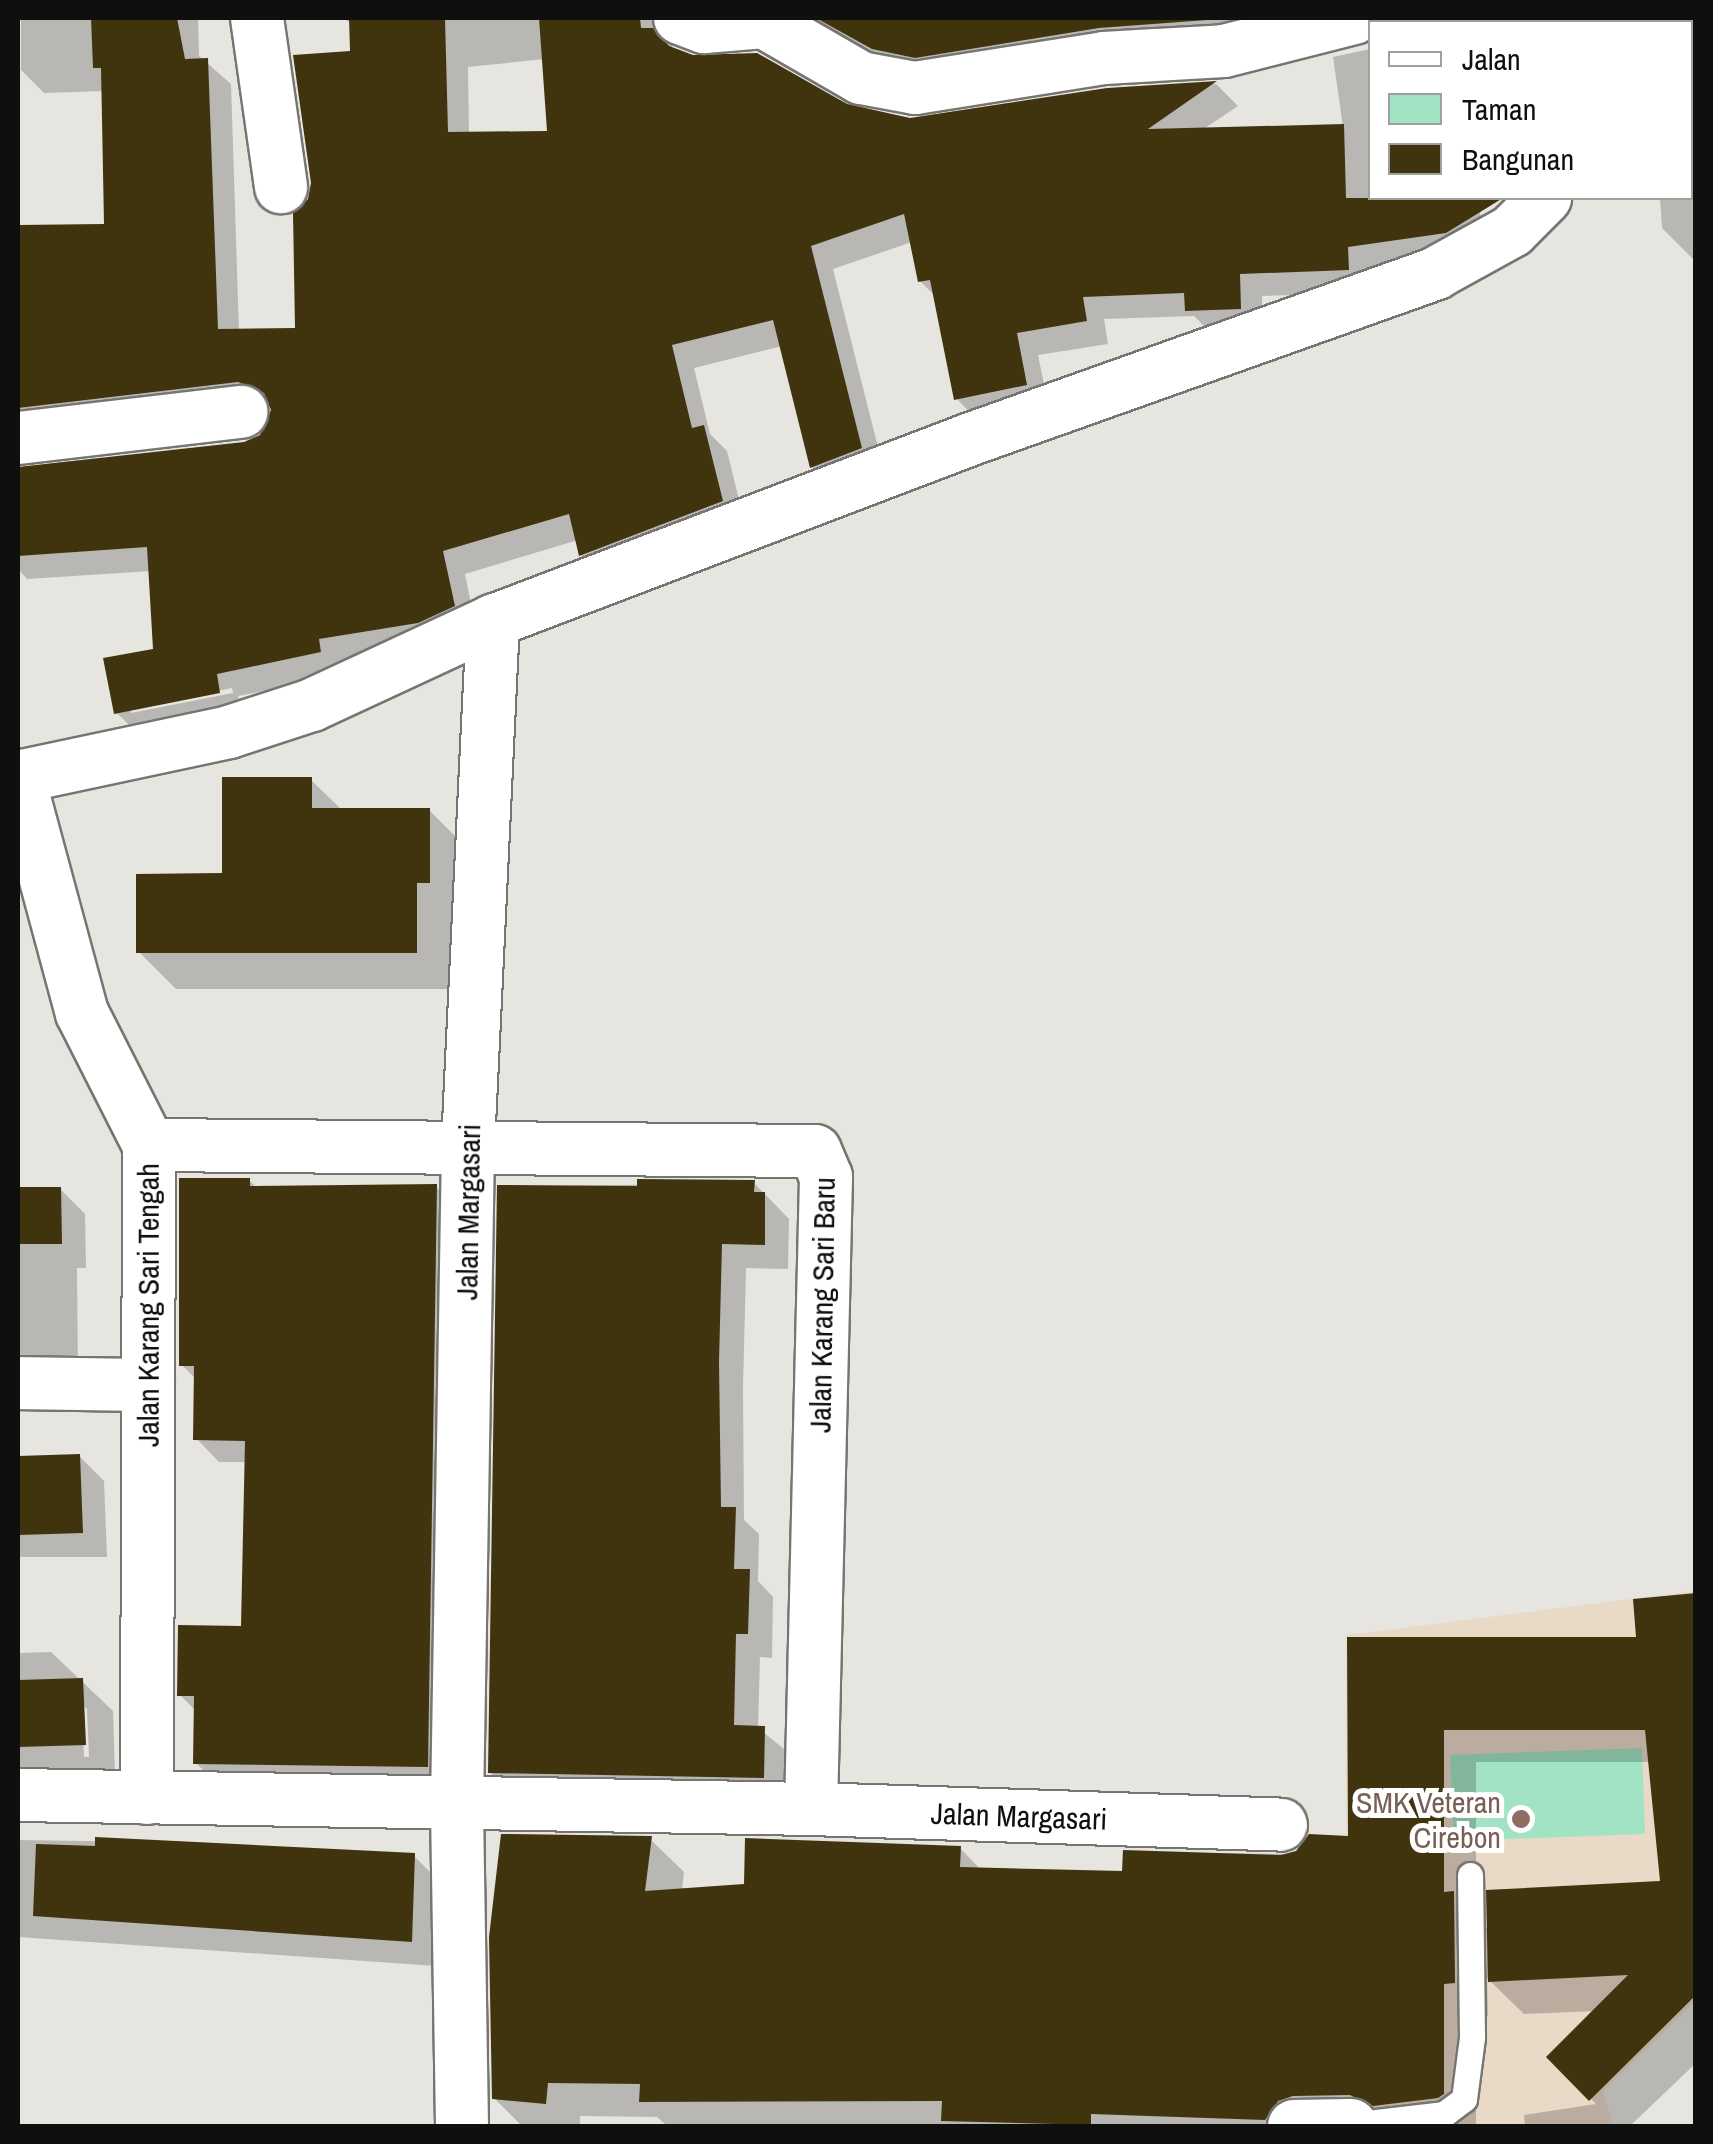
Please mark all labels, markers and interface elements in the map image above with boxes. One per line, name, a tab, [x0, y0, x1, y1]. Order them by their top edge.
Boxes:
legend	[1368, 20, 1693, 200]
text: Jalan	[1462, 39, 1521, 79]
text: Taman	[1462, 89, 1536, 129]
text: Bangunan	[1462, 139, 1574, 179]
street label: Jalan Margasari	[448, 1124, 488, 1300]
street label: Jalan Karang Sari Tengah	[130, 1163, 166, 1447]
street label: Jalan Karang Sari Baru	[802, 1177, 842, 1433]
place label: SMK Veteran Cirebon	[1356, 1784, 1501, 1854]
street label: Jalan Margasari	[930, 1795, 1108, 1837]
marker: SMK Veteran Cirebon	[1510, 1808, 1532, 1830]

